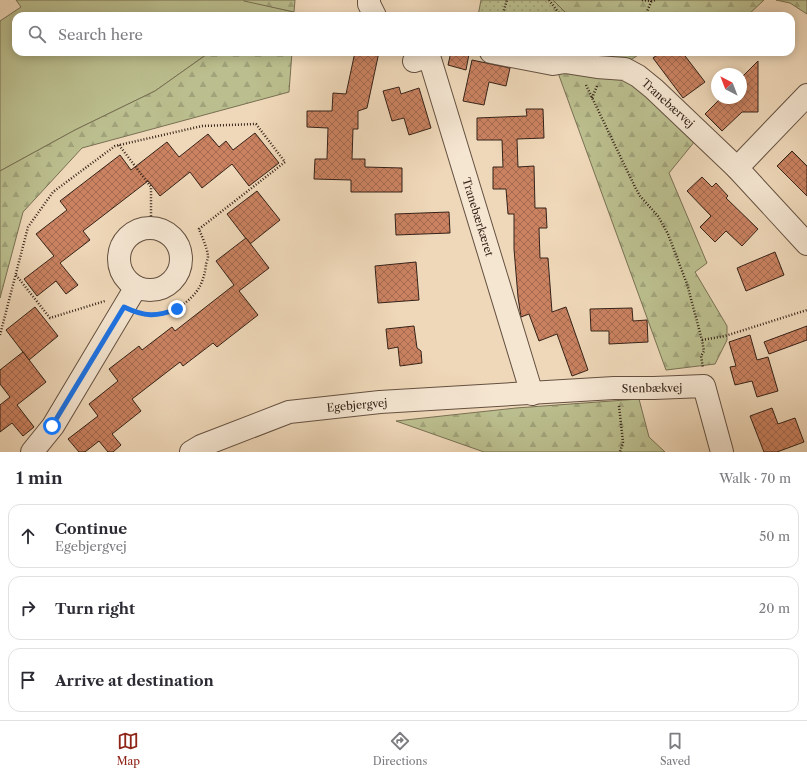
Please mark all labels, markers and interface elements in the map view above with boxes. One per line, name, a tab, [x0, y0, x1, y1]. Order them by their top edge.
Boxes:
search box	[12, 12, 795, 56]
icon: search	[26, 23, 48, 45]
text: Search here	[58, 25, 143, 44]
north arrow	[711, 68, 747, 104]
street label: Tranebærvej	[639, 76, 697, 130]
street label: Tranebærkæret	[459, 176, 497, 258]
route end	[168, 300, 186, 318]
street label: Stenbækvej	[622, 380, 682, 396]
street label: Egebjergvej	[326, 395, 388, 415]
route start	[43, 417, 61, 435]
text: 1 min	[16, 468, 63, 488]
text: Walk · 70 m	[719, 470, 791, 486]
text: Continue	[55, 519, 127, 538]
icon: ahead	[17, 525, 39, 547]
text: 50 m	[759, 528, 790, 544]
text: Egebjergvej	[55, 538, 127, 554]
icon: right	[17, 597, 39, 619]
text: Turn right	[55, 599, 135, 618]
text: 20 m	[759, 600, 790, 616]
icon: arrive	[17, 669, 39, 691]
text: Arrive at destination	[55, 671, 214, 690]
tab: Map	[116, 730, 140, 768]
tab: Directions	[373, 730, 427, 768]
tab: Saved	[660, 730, 691, 768]

